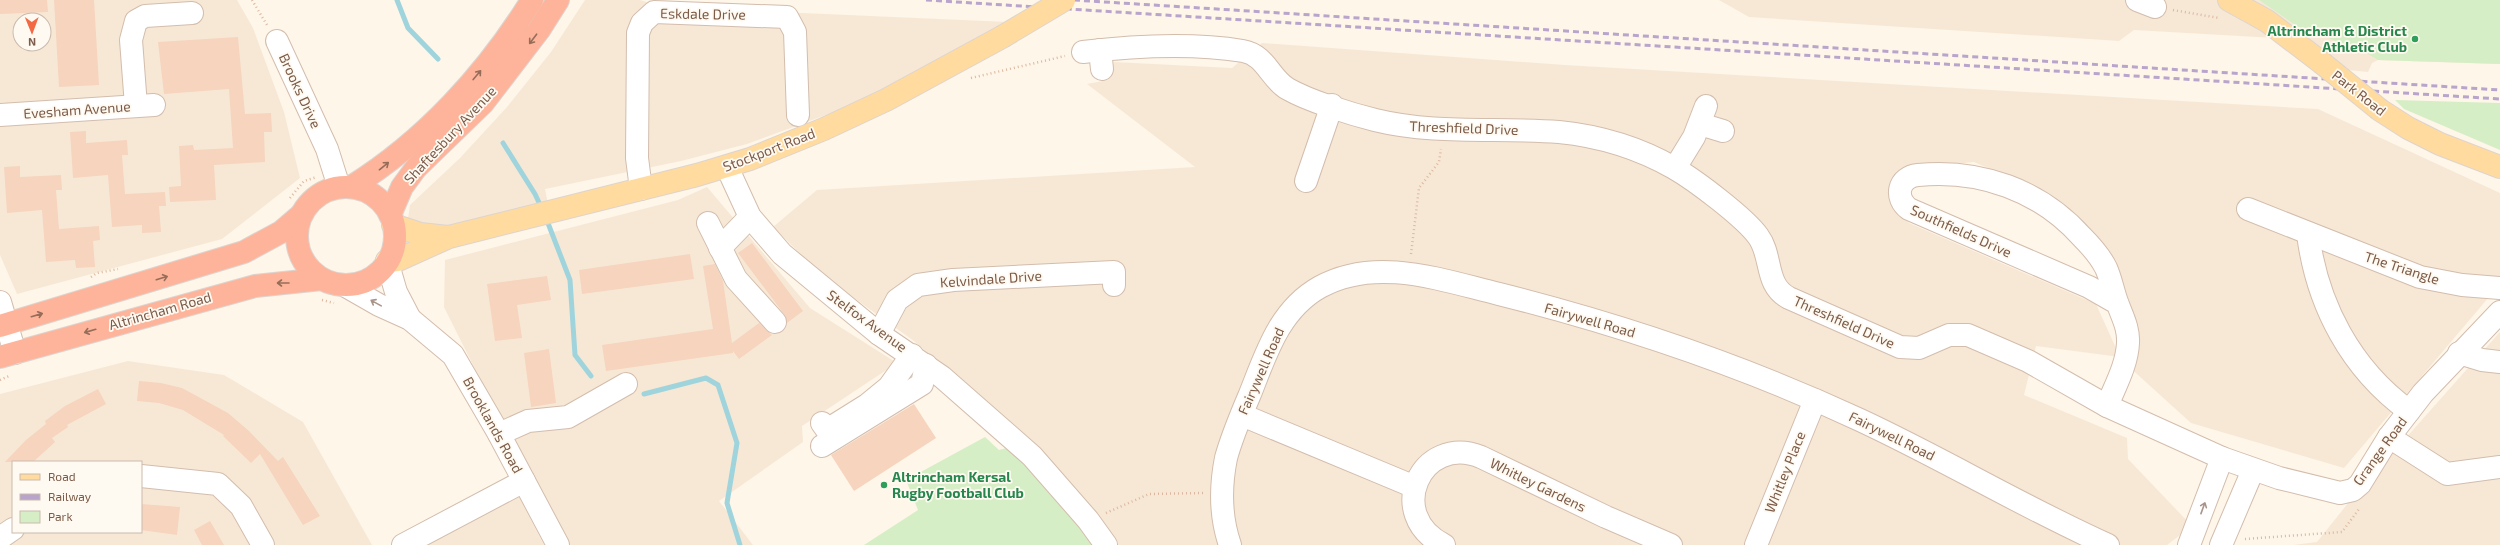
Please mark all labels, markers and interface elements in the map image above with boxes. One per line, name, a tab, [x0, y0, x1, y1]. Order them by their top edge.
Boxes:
street label: Eskdale Drive	[660, 4, 746, 23]
north arrow	[12, 12, 52, 52]
place label: Altrincham & District Athletic Club	[2268, 22, 2407, 55]
one-way arrow	[528, 33, 537, 44]
marker: Altrincham & District Athletic Club	[2410, 34, 2420, 44]
text: N	[28, 36, 36, 49]
street label: Brooks Drive	[276, 51, 325, 131]
street label: Park Road	[2329, 66, 2390, 119]
one-way arrow	[472, 70, 481, 81]
street label: Shaftesbury Avenue	[400, 82, 499, 187]
street label: Evesham Avenue	[23, 97, 131, 122]
street label: Threshfield Drive	[1409, 117, 1519, 138]
street label: Stockport Road	[720, 124, 817, 175]
one-way arrow	[379, 162, 390, 171]
street label: Southfields Drive	[1908, 201, 2014, 260]
street label: The Triangle	[2363, 247, 2442, 288]
street label: Kelvindale Drive	[939, 266, 1043, 291]
one-way arrow	[155, 274, 168, 281]
one-way arrow	[277, 279, 290, 287]
street label: Stelfox Avenue	[824, 286, 911, 355]
street label: Altrincham Road	[107, 288, 213, 333]
street label: Threshfield Drive	[1791, 292, 1897, 351]
street label: Fairywell Road	[1543, 298, 1638, 341]
one-way arrow	[370, 299, 382, 307]
one-way arrow	[31, 311, 44, 318]
street label: Fairywell Road	[1234, 325, 1287, 417]
one-way arrow	[83, 328, 96, 335]
street label: Brooklands Road	[460, 374, 527, 476]
street label: Fairywell Road	[1846, 407, 1938, 464]
street label: Grange Road	[2349, 413, 2410, 488]
street label: Whitley Place	[1760, 429, 1809, 515]
street label: Whitley Gardens	[1487, 454, 1589, 515]
legend	[12, 461, 142, 533]
place label: Altrincham Kersal Rugby Football Club	[892, 468, 1024, 501]
text: Road	[48, 469, 76, 483]
marker: Altrincham Kersal Rugby Football Club	[879, 480, 889, 490]
text: Railway	[48, 489, 92, 503]
one-way arrow	[2199, 503, 2207, 515]
text: Park	[48, 509, 73, 523]

